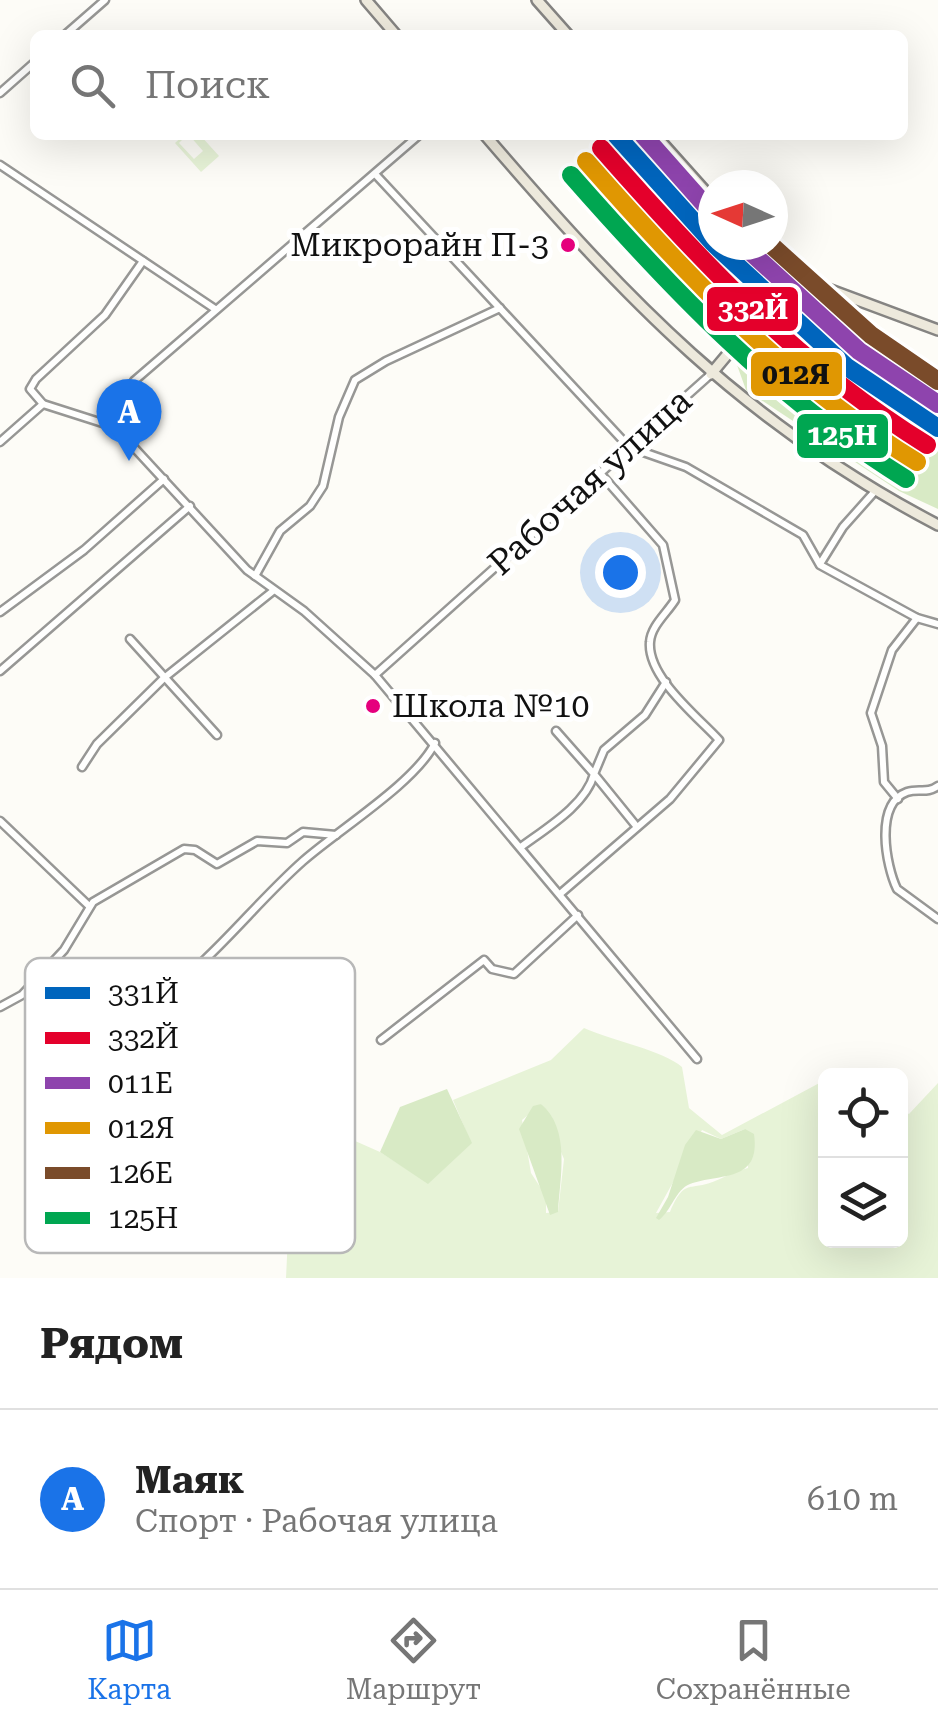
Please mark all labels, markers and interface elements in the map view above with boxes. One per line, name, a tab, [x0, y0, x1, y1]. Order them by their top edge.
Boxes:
search box	[30, 30, 908, 140]
icon: search	[65, 58, 120, 113]
text: Поиск	[145, 63, 270, 107]
north arrow	[698, 170, 788, 260]
place label: Микрорайн П-3	[290, 226, 549, 264]
marker: Микрорайн П-3	[558, 235, 578, 255]
line badge: 332Й	[705, 285, 800, 333]
text: 332Й	[718, 293, 788, 326]
line badge: 012Я	[749, 350, 844, 398]
text: 012Я	[762, 358, 830, 391]
pin: A	[96, 378, 162, 461]
street label: Рабочая улица	[480, 380, 700, 584]
line badge: 125Н	[795, 412, 890, 460]
text: 125Н	[807, 419, 877, 452]
your location	[595, 547, 646, 598]
place label: Школа №10	[392, 687, 589, 725]
marker: Школа №10	[363, 696, 383, 716]
legend	[25, 958, 355, 1253]
text: 331Й	[108, 977, 179, 1010]
text: 332Й	[108, 1022, 179, 1055]
text: 011Е	[108, 1067, 173, 1100]
map controls	[818, 1068, 908, 1248]
button: locate	[818, 1068, 908, 1158]
text: 012Я	[108, 1112, 175, 1145]
text: 126Е	[108, 1157, 173, 1190]
button: layers	[818, 1158, 908, 1248]
text: 125Н	[108, 1202, 178, 1235]
text: Рядом	[40, 1319, 183, 1368]
text: Маяк	[135, 1458, 244, 1502]
text: A	[61, 1480, 84, 1518]
text: 610 m	[807, 1480, 898, 1518]
text: Спорт · Рабочая улица	[135, 1502, 498, 1540]
tab: Карта	[87, 1613, 171, 1706]
tab: Маршрут	[346, 1613, 481, 1706]
tab: Сохранённые	[656, 1613, 851, 1706]

